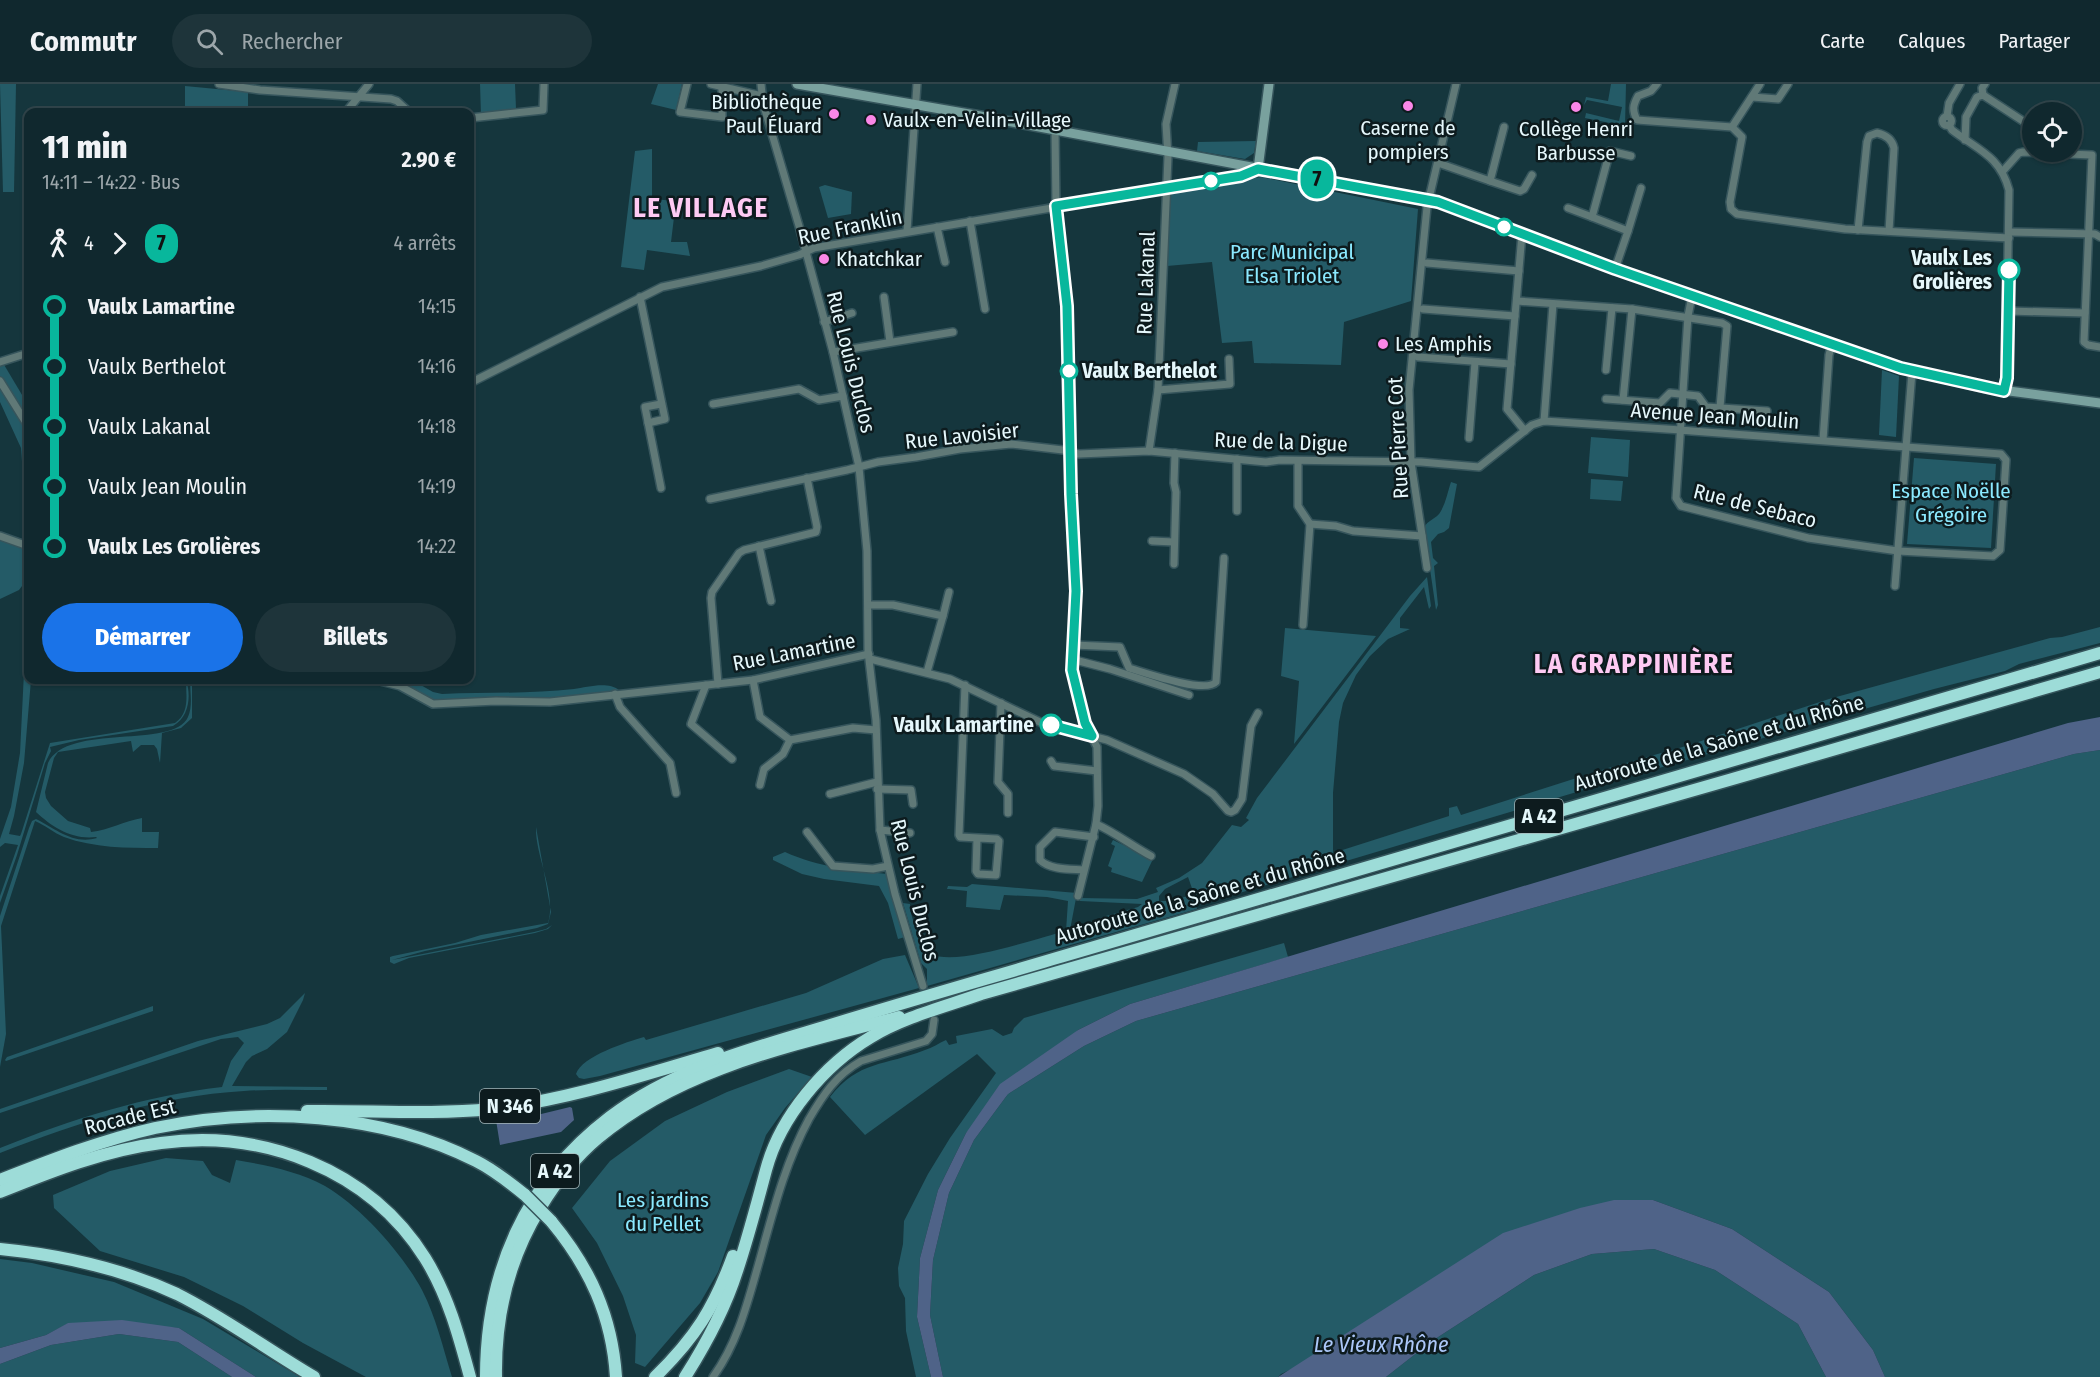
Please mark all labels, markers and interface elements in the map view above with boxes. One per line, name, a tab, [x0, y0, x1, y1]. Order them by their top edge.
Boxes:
search box	[172, 14, 592, 68]
text: Commutr	[30, 25, 136, 58]
icon: search	[193, 25, 226, 58]
text: Rechercher	[241, 28, 342, 55]
text: Carte	[1820, 28, 1865, 54]
text: Calques	[1898, 28, 1965, 54]
text: Partager	[1998, 28, 2070, 54]
place label: Bibliothèque Paul Éluard	[711, 89, 822, 139]
marker: Caserne de pompiers	[1401, 99, 1415, 113]
marker: Collège Henri Barbusse	[1569, 100, 1583, 114]
map controls	[2022, 102, 2082, 162]
button: locate	[2022, 102, 2082, 162]
marker: Bibliothèque Paul Éluard	[827, 107, 841, 121]
place label: Vaulx-en-Velin-Village	[883, 107, 1071, 133]
marker: Vaulx-en-Velin-Village	[864, 113, 878, 127]
place label: Caserne de pompiers	[1360, 115, 1456, 165]
place label: Collège Henri Barbusse	[1519, 116, 1633, 166]
text: 11 min	[42, 127, 127, 167]
text: 2.90 €	[402, 146, 456, 173]
line badge: 7	[1298, 160, 1336, 199]
text: 7	[1313, 166, 1321, 192]
text: 14:11 – 14:22 · Bus	[42, 170, 180, 194]
unlabelled marker	[1202, 172, 1220, 190]
district label: LE VILLAGE	[633, 192, 769, 224]
street label: Rue Franklin	[795, 203, 905, 251]
unlabelled marker	[1495, 218, 1513, 236]
icon: walk	[42, 227, 75, 260]
icon: forward	[103, 227, 136, 260]
text: 7	[157, 230, 166, 256]
street label: Rue Lakanal	[1131, 230, 1161, 335]
text: 4	[84, 231, 94, 255]
text: 4 arrêts	[393, 231, 456, 255]
park label: Parc Municipal Elsa Triolet	[1230, 239, 1354, 289]
place label: Vaulx Les Grolières	[1910, 245, 1992, 295]
place label: Khatchkar	[836, 246, 923, 272]
marker: Khatchkar	[817, 252, 831, 266]
marker: Vaulx Les Grolières	[1998, 259, 2020, 281]
street label: Rue Louis Duclos	[821, 288, 881, 436]
text: Vaulx Lamartine	[88, 293, 235, 320]
text: 14:15	[418, 294, 456, 318]
place label: Les Amphis	[1395, 331, 1492, 357]
marker: Les Amphis	[1376, 337, 1390, 351]
text: Vaulx Berthelot	[88, 353, 226, 380]
text: 14:16	[417, 354, 456, 378]
place label: Vaulx Berthelot	[1081, 358, 1217, 384]
marker: Vaulx Berthelot	[1060, 362, 1078, 380]
street label: Rue Pierre Cot	[1382, 376, 1414, 500]
street label: Avenue Jean Moulin	[1630, 397, 1800, 435]
text: Vaulx Lakanal	[88, 413, 210, 440]
text: 14:18	[417, 414, 456, 438]
street label: Rue Lavoisier	[904, 417, 1021, 455]
street label: Rue de la Digue	[1214, 427, 1348, 457]
text: Vaulx Jean Moulin	[88, 473, 247, 500]
text: 14:19	[418, 474, 456, 498]
street label: Rue de Sebaco	[1691, 478, 1819, 534]
park label: Espace Noëlle Grégoire	[1891, 478, 2011, 528]
text: Vaulx Les Grolières	[88, 533, 260, 560]
text: 14:22	[417, 534, 456, 558]
button: Démarrer	[42, 603, 243, 672]
button: Billets	[255, 603, 456, 672]
street label: Rue Lamartine	[730, 627, 858, 677]
district label: LA GRAPPINIÈRE	[1534, 647, 1734, 680]
street label: Autoroute de la Saône et du Rhône	[1571, 689, 1867, 797]
place label: Vaulx Lamartine	[893, 712, 1034, 738]
marker: Vaulx Lamartine	[1040, 714, 1062, 736]
road number: A 42	[1515, 799, 1563, 833]
street label: Rue Louis Duclos	[885, 816, 945, 964]
street label: Autoroute de la Saône et du Rhône	[1052, 842, 1348, 950]
road number: N 346	[480, 1089, 540, 1123]
street label: Rocade Est	[82, 1093, 179, 1141]
road number: A 42	[531, 1154, 579, 1188]
park label: Les jardins du Pellet	[617, 1187, 709, 1237]
water label: Le Vieux Rhône	[1314, 1331, 1448, 1358]

